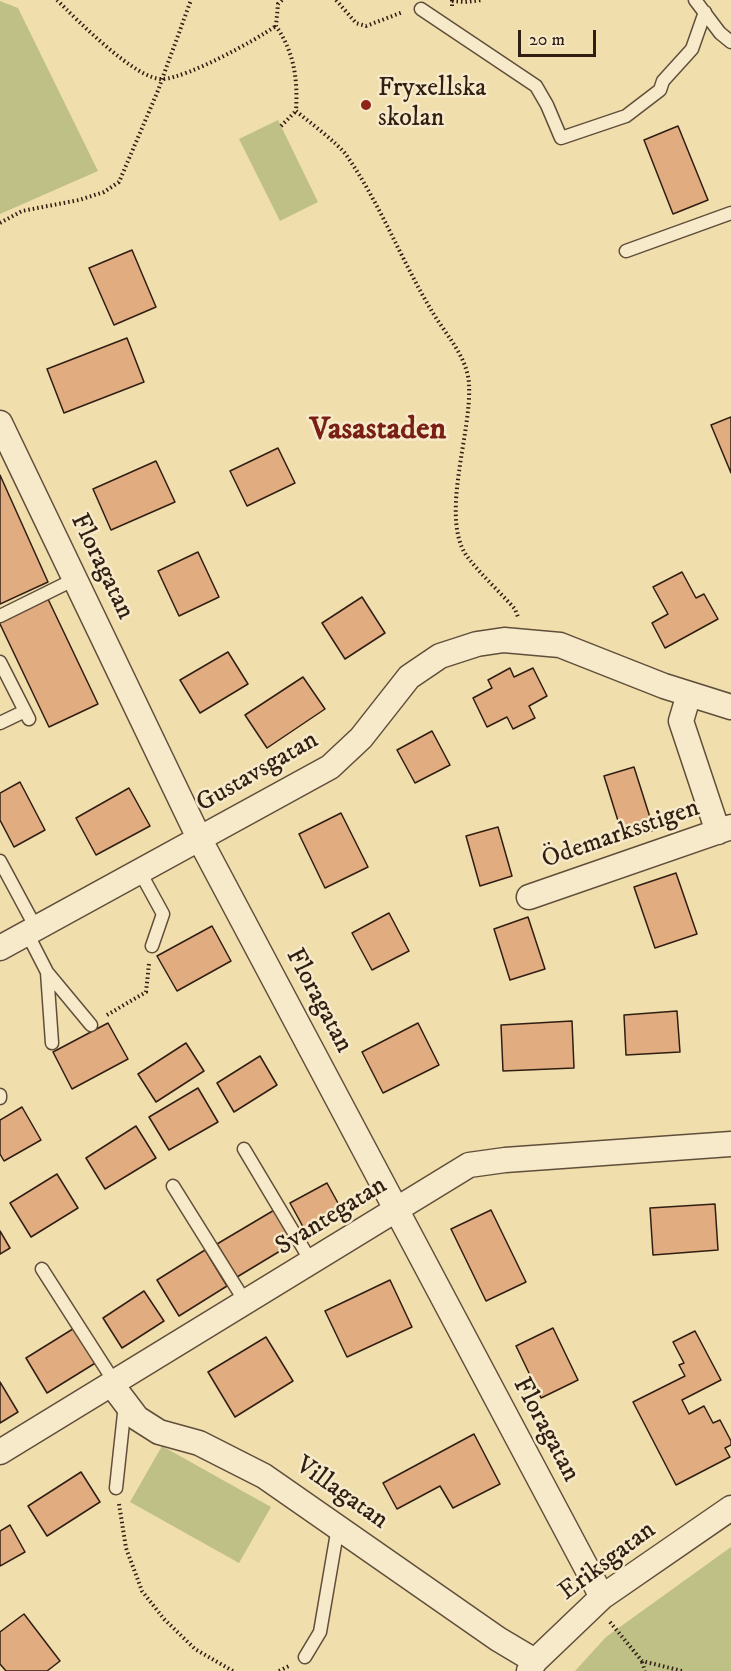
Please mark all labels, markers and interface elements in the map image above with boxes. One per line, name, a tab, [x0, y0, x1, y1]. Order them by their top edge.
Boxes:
scale bar	[521, 18, 599, 56]
text: 20 m	[529, 29, 565, 51]
place label: Fryxellska skolan	[378, 74, 486, 136]
marker: Fryxellska skolan	[359, 98, 373, 112]
district label: Vasastaden	[310, 412, 446, 450]
street label: Floragatan	[62, 509, 140, 625]
street label: Gustavsgatan	[192, 726, 324, 820]
street label: Ödemarksstigen	[538, 793, 704, 877]
street label: Floragatan	[278, 944, 358, 1058]
street label: Svantegatan	[271, 1171, 393, 1263]
street label: Floragatan	[505, 1373, 585, 1487]
street label: Villagatan	[289, 1451, 393, 1537]
street label: Eriksgatan	[553, 1516, 663, 1608]

